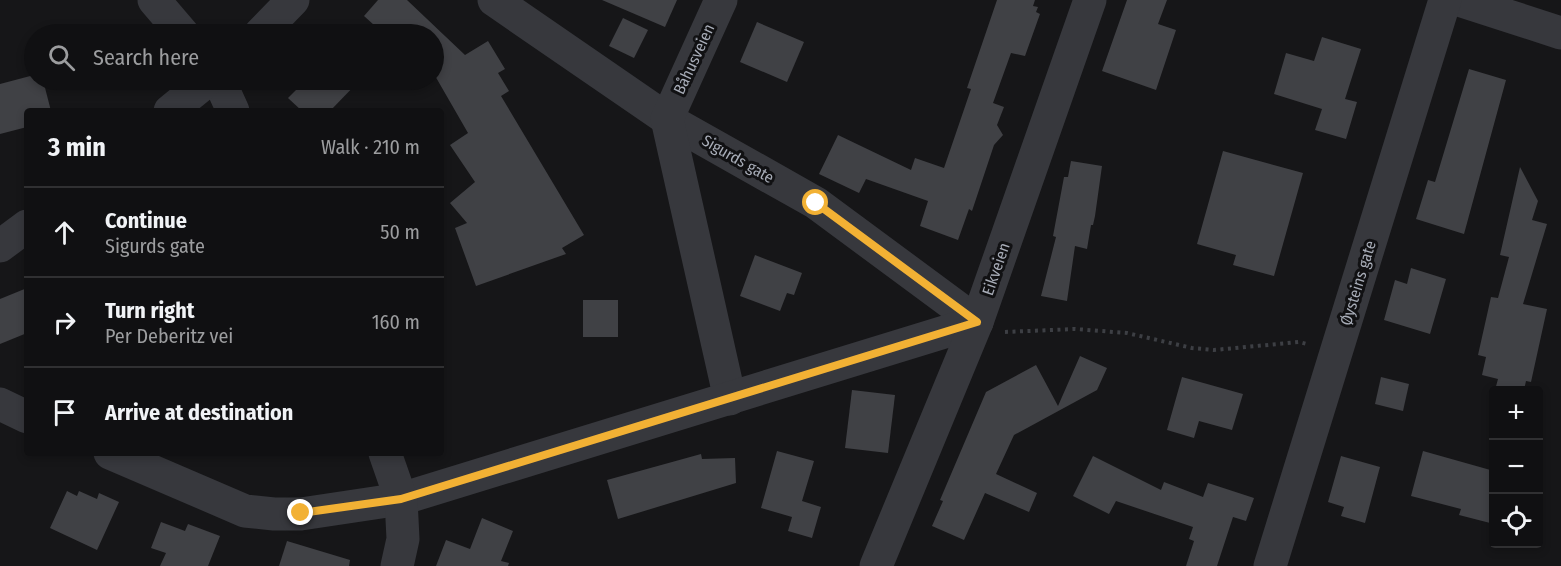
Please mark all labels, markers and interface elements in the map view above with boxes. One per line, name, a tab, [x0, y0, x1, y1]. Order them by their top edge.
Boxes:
street label: Båhusveien	[669, 21, 719, 97]
search box	[24, 24, 444, 90]
icon: search	[45, 41, 78, 74]
text: Search here	[93, 44, 199, 71]
street label: Sigurds gate	[699, 131, 777, 187]
text: 3 min	[48, 132, 106, 163]
text: Walk · 210 m	[321, 135, 420, 159]
route start	[802, 189, 828, 215]
text: Continue	[105, 207, 187, 234]
icon: ahead	[48, 216, 81, 249]
text: 50 m	[380, 220, 420, 244]
text: Sigurds gate	[105, 234, 205, 258]
street label: Øysteins gate	[1336, 238, 1380, 328]
street label: Eikveien	[978, 240, 1014, 298]
text: Turn right	[105, 297, 194, 324]
icon: right	[48, 306, 81, 339]
text: 160 m	[372, 310, 420, 334]
text: Per Deberitz vei	[105, 324, 233, 348]
map controls	[1489, 386, 1543, 548]
button: +	[1489, 386, 1543, 440]
icon: arrive	[48, 396, 81, 429]
text: Arrive at destination	[105, 399, 293, 426]
button: −	[1489, 440, 1543, 494]
button: locate	[1489, 494, 1543, 548]
route end	[287, 499, 313, 525]

